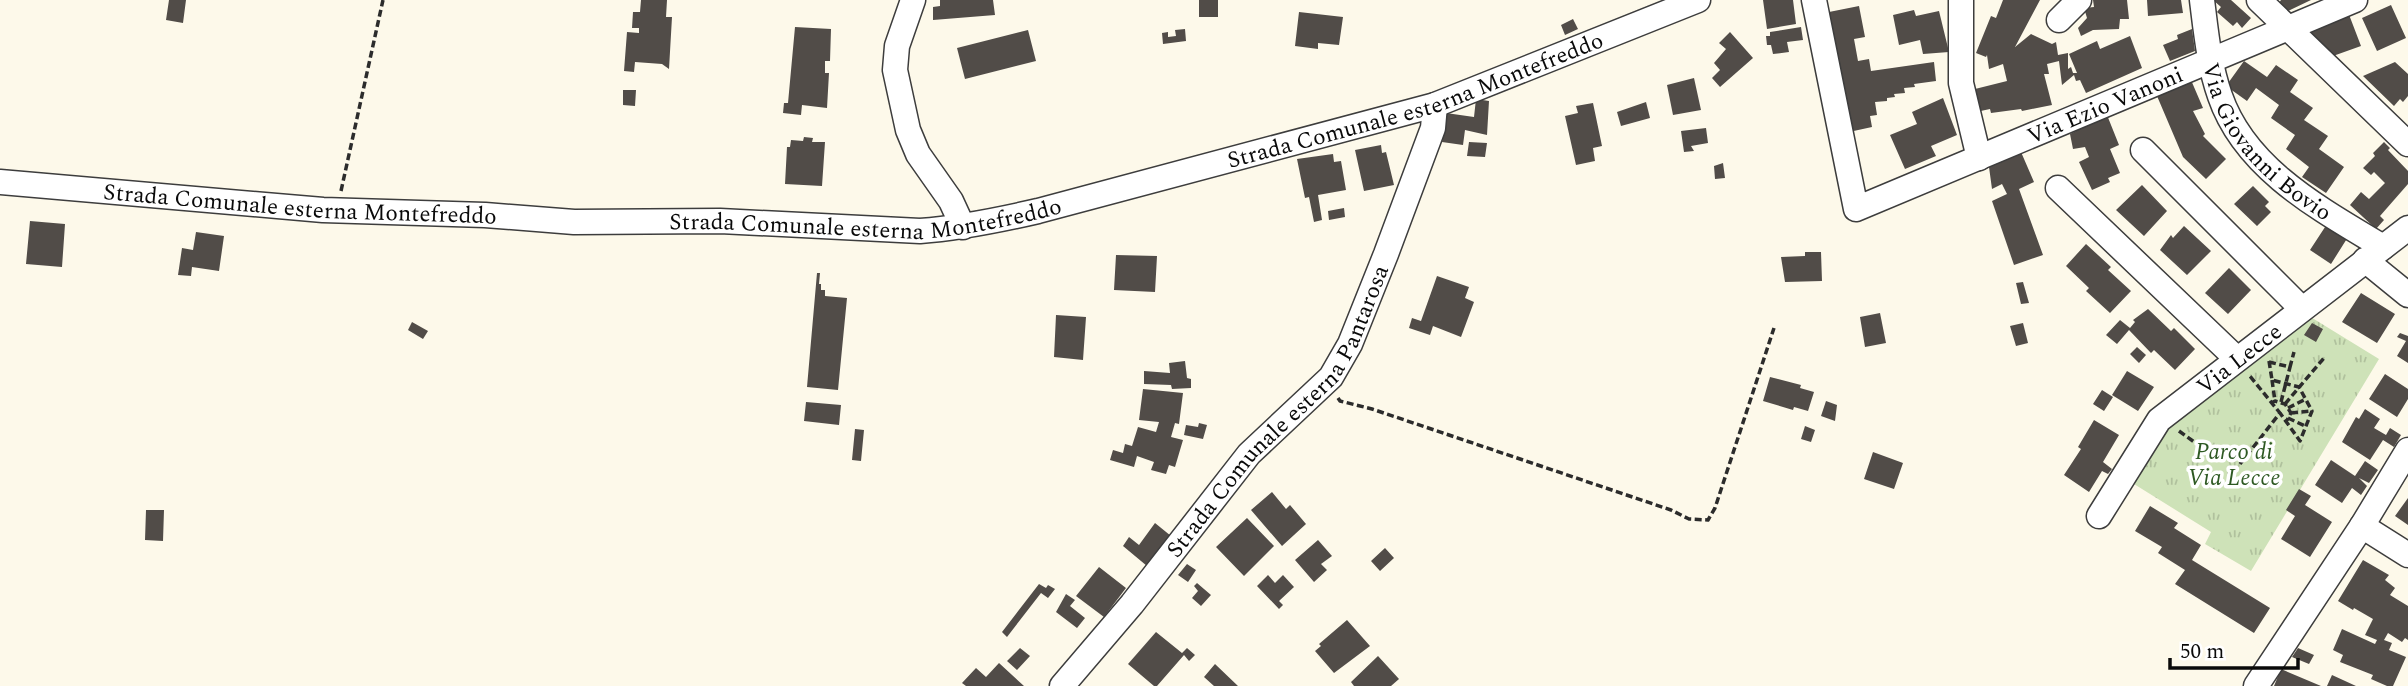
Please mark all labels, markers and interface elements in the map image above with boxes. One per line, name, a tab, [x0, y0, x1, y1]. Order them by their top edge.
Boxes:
street label: Strada Comunale esterna Montefreddo	[1223, 24, 1609, 179]
street label: Via Ezio Vanoni	[2022, 58, 2189, 154]
street label: Via Giovanni Bovio	[2192, 59, 2338, 230]
street label: Strada Comunale esterna Montefreddo	[102, 175, 498, 235]
street label: Strada Comunale esterna Montefreddo	[669, 189, 1066, 250]
street label: Strada Comunale esterna Pantarosa	[1158, 260, 1399, 566]
street label: Via Lecce	[2189, 315, 2290, 404]
park label: Parco di Via Lecce	[2188, 435, 2280, 496]
scale bar	[2170, 626, 2298, 670]
text: 50 m	[2180, 636, 2224, 668]

